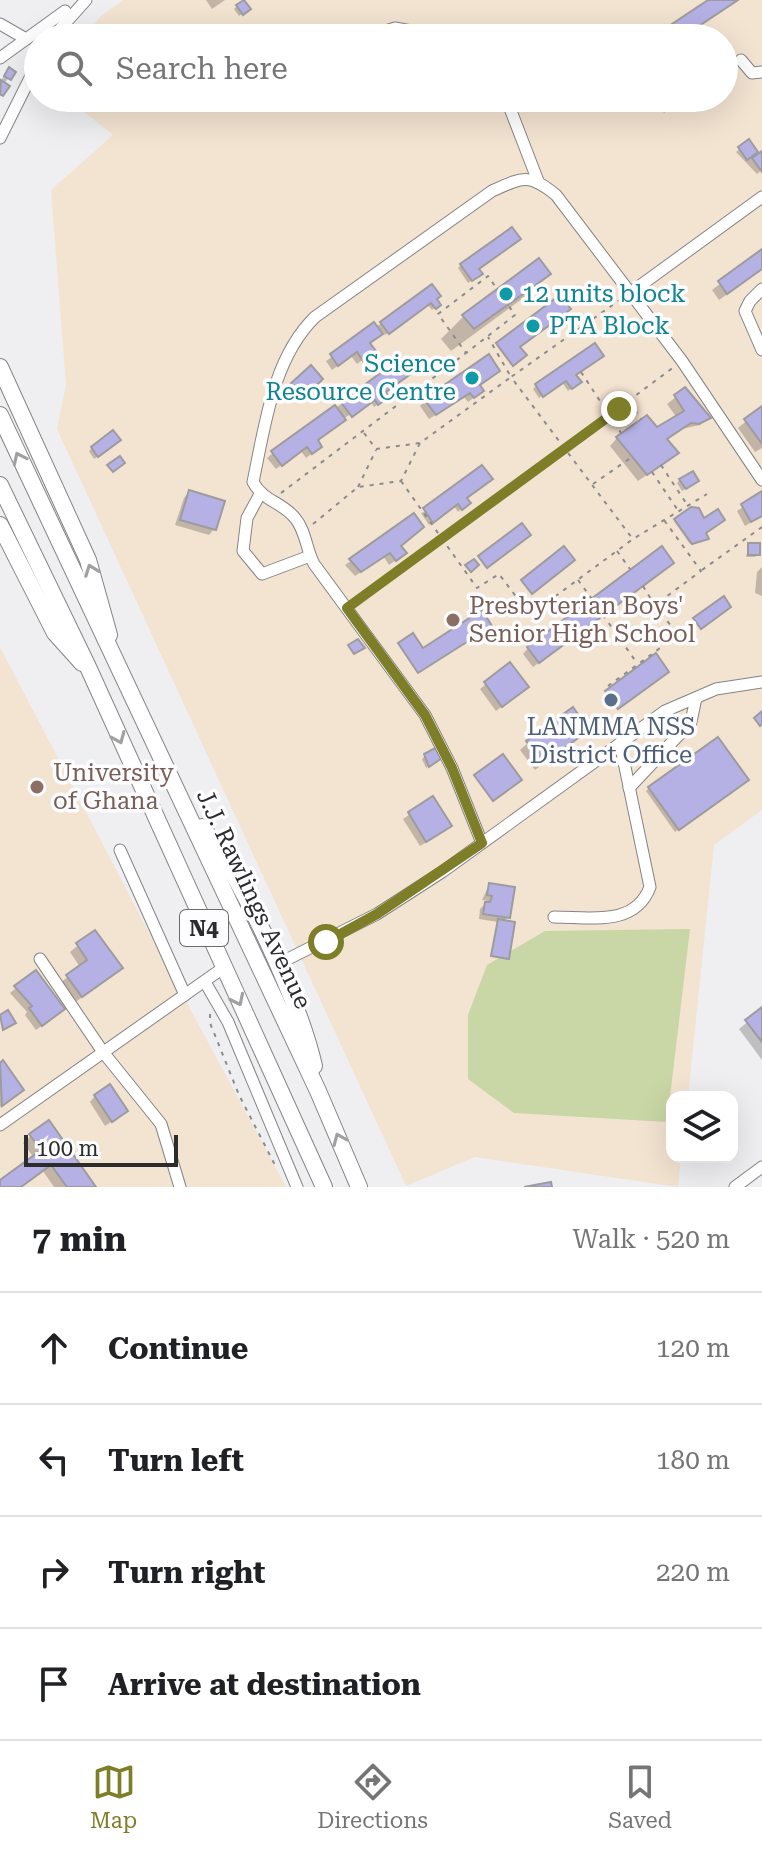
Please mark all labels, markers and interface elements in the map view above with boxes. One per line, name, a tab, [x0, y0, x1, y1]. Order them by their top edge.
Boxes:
search box	[24, 24, 738, 112]
icon: search	[52, 46, 96, 90]
text: Search here	[116, 51, 288, 86]
place label: 12 units block	[522, 280, 686, 308]
marker: 12 units block	[497, 285, 515, 303]
place label: PTA Block	[549, 312, 670, 340]
marker: PTA Block	[524, 317, 542, 335]
place label: Science Resource Centre	[265, 350, 456, 406]
marker: Science Resource Centre	[463, 369, 481, 387]
route end	[601, 391, 637, 427]
one-way arrow	[13, 451, 29, 466]
one-way arrow	[85, 564, 101, 578]
place label: Presbyterian Boys' Senior High School	[469, 592, 695, 648]
marker: Presbyterian Boys' Senior High School	[444, 611, 462, 629]
marker: LANMMA NSS District Office	[602, 691, 620, 709]
place label: LANMMA NSS District Office	[527, 713, 695, 769]
one-way arrow	[109, 730, 125, 745]
place label: University of Ghana	[53, 759, 175, 815]
marker: University of Ghana	[28, 778, 46, 796]
street label: J.J. Rawlings Avenue	[191, 785, 317, 1013]
road number: N4	[180, 910, 228, 946]
route start	[308, 924, 344, 960]
one-way arrow	[228, 992, 244, 1007]
map controls	[666, 1091, 738, 1163]
button: layers	[666, 1091, 738, 1163]
scale bar	[24, 1131, 178, 1167]
one-way arrow	[332, 1133, 348, 1147]
text: 100 m	[36, 1136, 99, 1161]
text: 7 min	[32, 1219, 127, 1259]
text: Walk · 520 m	[572, 1224, 730, 1254]
icon: ahead	[32, 1326, 76, 1370]
text: Continue	[108, 1331, 248, 1366]
text: 120 m	[656, 1333, 730, 1363]
icon: left	[32, 1438, 76, 1482]
text: Turn left	[108, 1443, 244, 1478]
text: 180 m	[656, 1445, 730, 1475]
icon: right	[32, 1550, 76, 1594]
text: Turn right	[108, 1555, 265, 1590]
text: 220 m	[656, 1557, 730, 1587]
icon: arrive	[32, 1662, 76, 1706]
text: Arrive at destination	[108, 1667, 421, 1702]
tab: Map	[90, 1760, 137, 1833]
tab: Directions	[317, 1760, 428, 1833]
tab: Saved	[608, 1760, 672, 1833]

